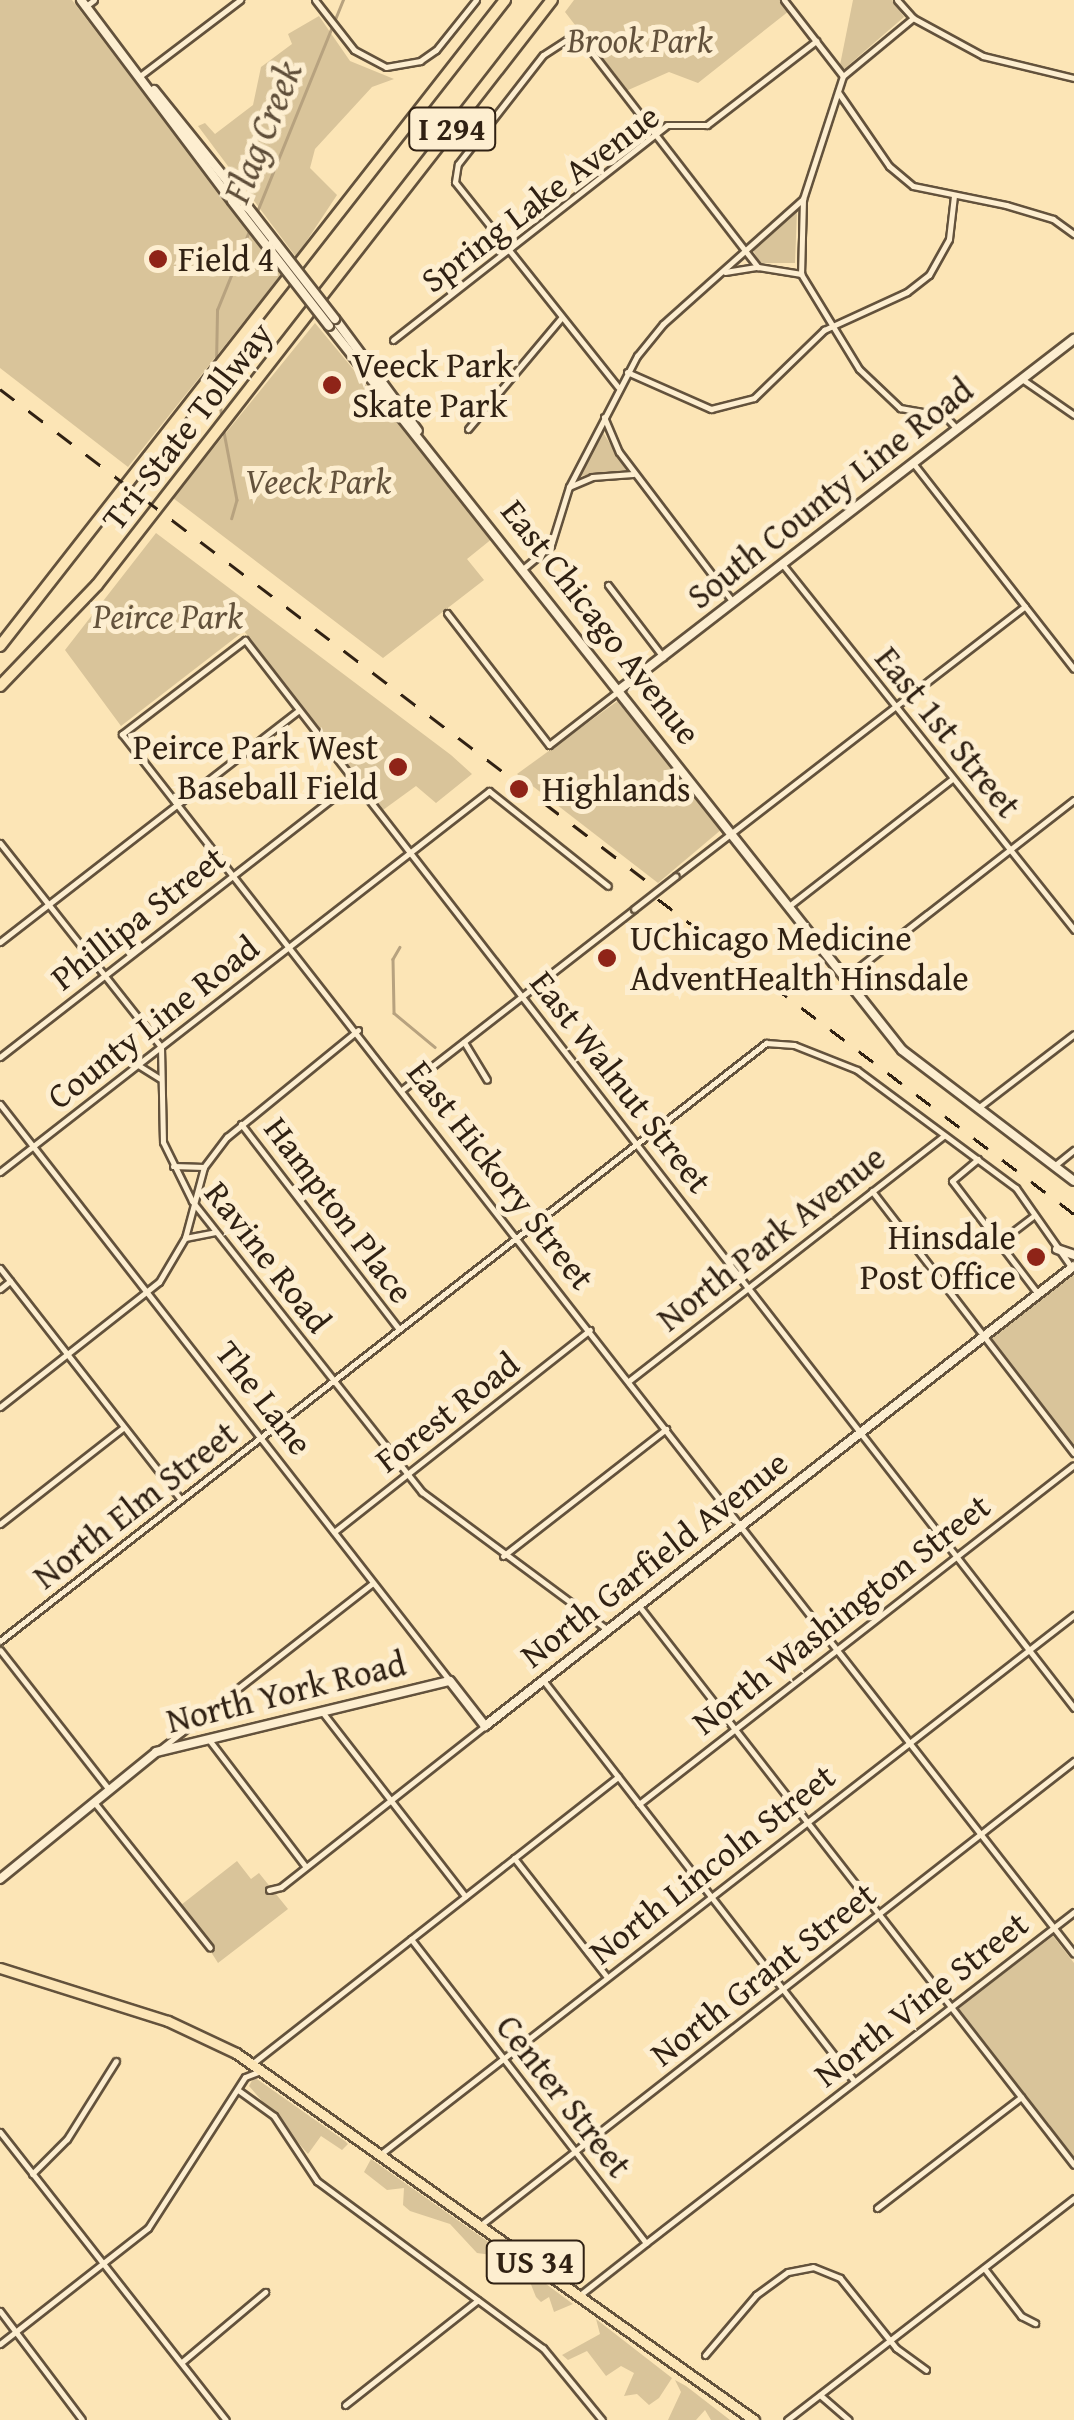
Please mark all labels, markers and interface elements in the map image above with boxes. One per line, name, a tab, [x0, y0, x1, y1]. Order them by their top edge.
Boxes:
park label: Brook Park	[567, 19, 713, 61]
water label: Flag Creek	[213, 55, 311, 209]
street label: Spring Lake Avenue	[413, 95, 667, 301]
road number: I 294	[407, 102, 497, 156]
place label: Field 4	[178, 238, 274, 280]
marker: Field 4	[147, 248, 169, 270]
street label: Tri-State Tollway	[93, 314, 281, 538]
place label: Veeck Park Skate Park	[352, 344, 514, 426]
street label: South County Line Road	[679, 369, 981, 617]
marker: Veeck Park Skate Park	[321, 374, 343, 396]
park label: Veeck Park	[245, 460, 391, 502]
street label: East Chicago Avenue	[492, 491, 710, 753]
park label: Peirce Park	[93, 595, 243, 637]
street label: East 1st Street	[866, 638, 1030, 826]
place label: Peirce Park West Baseball Field	[133, 726, 378, 808]
marker: Peirce Park West Baseball Field	[387, 756, 409, 778]
place label: Highlands	[542, 768, 691, 810]
marker: Highlands	[506, 776, 532, 802]
street label: Phillipa Street	[43, 837, 233, 999]
place label: UChicago Medicine AdventHealth Hinsdale	[630, 917, 969, 999]
street label: County Line Road	[39, 926, 267, 1118]
marker: UChicago Medicine AdventHealth Hinsdale	[594, 945, 620, 971]
street label: East Walnut Street	[521, 963, 721, 1201]
street label: East Hickory Street	[398, 1052, 604, 1298]
street label: Hampton Place	[255, 1109, 423, 1311]
street label: North Park Avenue	[649, 1136, 893, 1340]
street label: Ravine Road	[196, 1173, 340, 1341]
place label: Hinsdale Post Office	[860, 1216, 1016, 1298]
marker: Hinsdale Post Office	[1025, 1246, 1047, 1268]
street label: The Lane	[206, 1333, 322, 1463]
street label: Forest Road	[367, 1343, 527, 1481]
street label: North Elm Street	[25, 1412, 245, 1598]
street label: North Garfield Avenue	[512, 1442, 796, 1676]
street label: North Washington Street	[684, 1485, 998, 1743]
street label: North York Road	[162, 1642, 410, 1742]
street label: North Lincoln Street	[581, 1755, 843, 1973]
street label: North Grant Street	[642, 1873, 884, 2075]
street label: North Vine Street	[806, 1902, 1036, 2096]
street label: Center Street	[488, 2006, 640, 2186]
road number: US 34	[485, 2235, 585, 2289]

